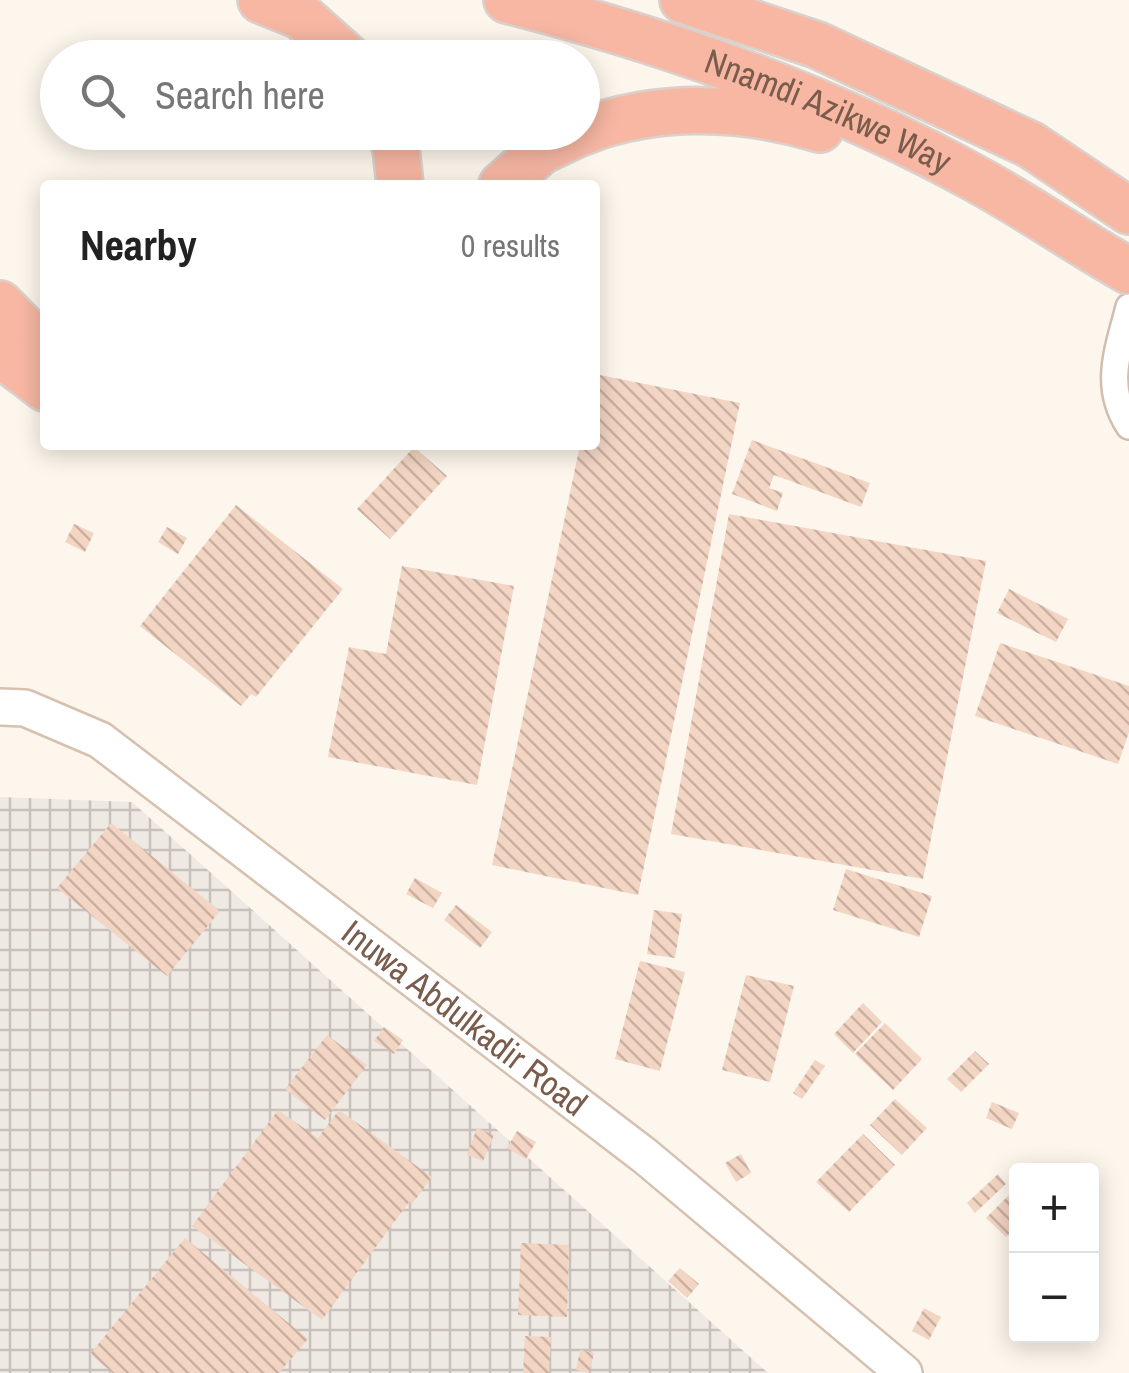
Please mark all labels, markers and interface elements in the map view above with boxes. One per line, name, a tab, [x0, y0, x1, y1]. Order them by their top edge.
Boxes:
street label: Nnamdi Azikwe Way	[699, 37, 960, 185]
search box	[40, 40, 600, 150]
icon: search	[75, 68, 130, 123]
text: Search here	[155, 70, 325, 121]
text: Nearby	[80, 217, 197, 273]
text: 0 results	[461, 224, 560, 267]
street label: Inuwa Abdulkadir Road	[332, 909, 597, 1127]
map controls	[1009, 1163, 1099, 1343]
button: +	[1009, 1163, 1099, 1253]
button: −	[1009, 1253, 1099, 1343]

